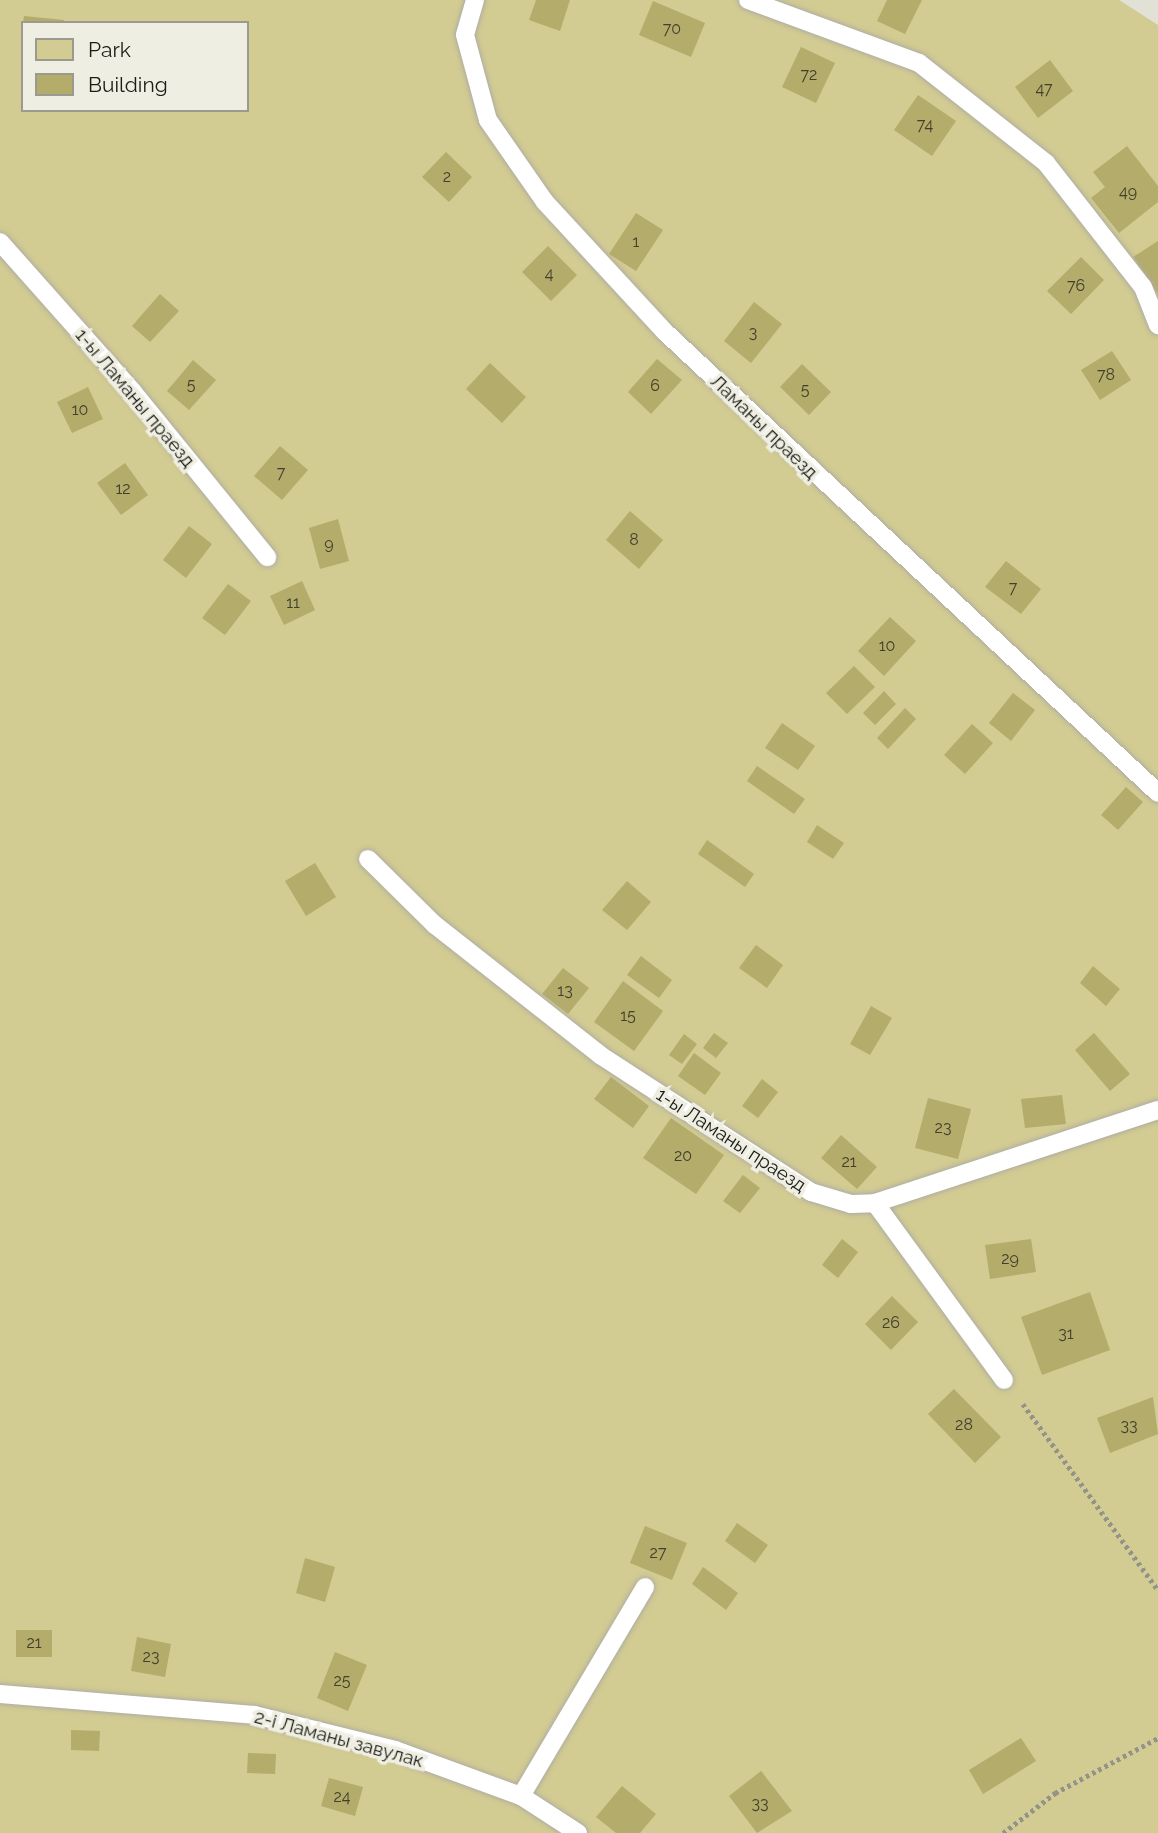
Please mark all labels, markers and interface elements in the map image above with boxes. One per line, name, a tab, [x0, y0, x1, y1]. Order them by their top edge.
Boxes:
house number: 70	[663, 19, 681, 39]
legend	[21, 21, 248, 112]
text: Park	[88, 37, 131, 62]
house number: 72	[801, 65, 817, 85]
text: Building	[88, 72, 168, 97]
house number: 47	[1035, 79, 1053, 99]
house number: 74	[917, 115, 933, 135]
house number: 2	[443, 167, 451, 187]
house number: 49	[1119, 182, 1137, 202]
house number: 1	[633, 232, 639, 252]
house number: 4	[545, 264, 553, 284]
house number: 76	[1067, 276, 1085, 296]
house number: 3	[749, 323, 757, 343]
street label: 1-ы Ламаны праезд	[70, 324, 200, 472]
house number: 78	[1097, 365, 1115, 385]
street label: Ламаны праезд	[706, 370, 822, 484]
house number: 5	[187, 375, 195, 395]
house number: 6	[650, 376, 660, 396]
house number: 5	[801, 380, 809, 400]
house number: 10	[72, 400, 88, 420]
house number: 7	[277, 463, 285, 483]
house number: 12	[115, 479, 131, 499]
house number: 8	[629, 530, 639, 550]
house number: 9	[324, 534, 334, 554]
house number: 7	[1009, 578, 1017, 598]
house number: 11	[286, 593, 300, 613]
house number: 10	[879, 636, 895, 656]
house number: 13	[557, 981, 573, 1001]
house number: 15	[620, 1006, 636, 1026]
street label: 1-ы Ламаны праезд	[652, 1083, 810, 1197]
house number: 23	[935, 1118, 951, 1138]
house number: 20	[674, 1146, 692, 1166]
house number: 21	[841, 1152, 857, 1172]
house number: 29	[1001, 1249, 1019, 1269]
house number: 26	[882, 1313, 900, 1333]
house number: 31	[1058, 1324, 1074, 1344]
house number: 28	[955, 1415, 973, 1435]
house number: 33	[1120, 1416, 1138, 1436]
house number: 27	[650, 1543, 666, 1563]
house number: 21	[26, 1633, 42, 1653]
house number: 23	[143, 1647, 159, 1667]
house number: 25	[333, 1671, 351, 1691]
street label: 2-і Ламаны завулак	[252, 1705, 426, 1773]
house number: 24	[333, 1787, 351, 1807]
house number: 33	[751, 1794, 769, 1814]

